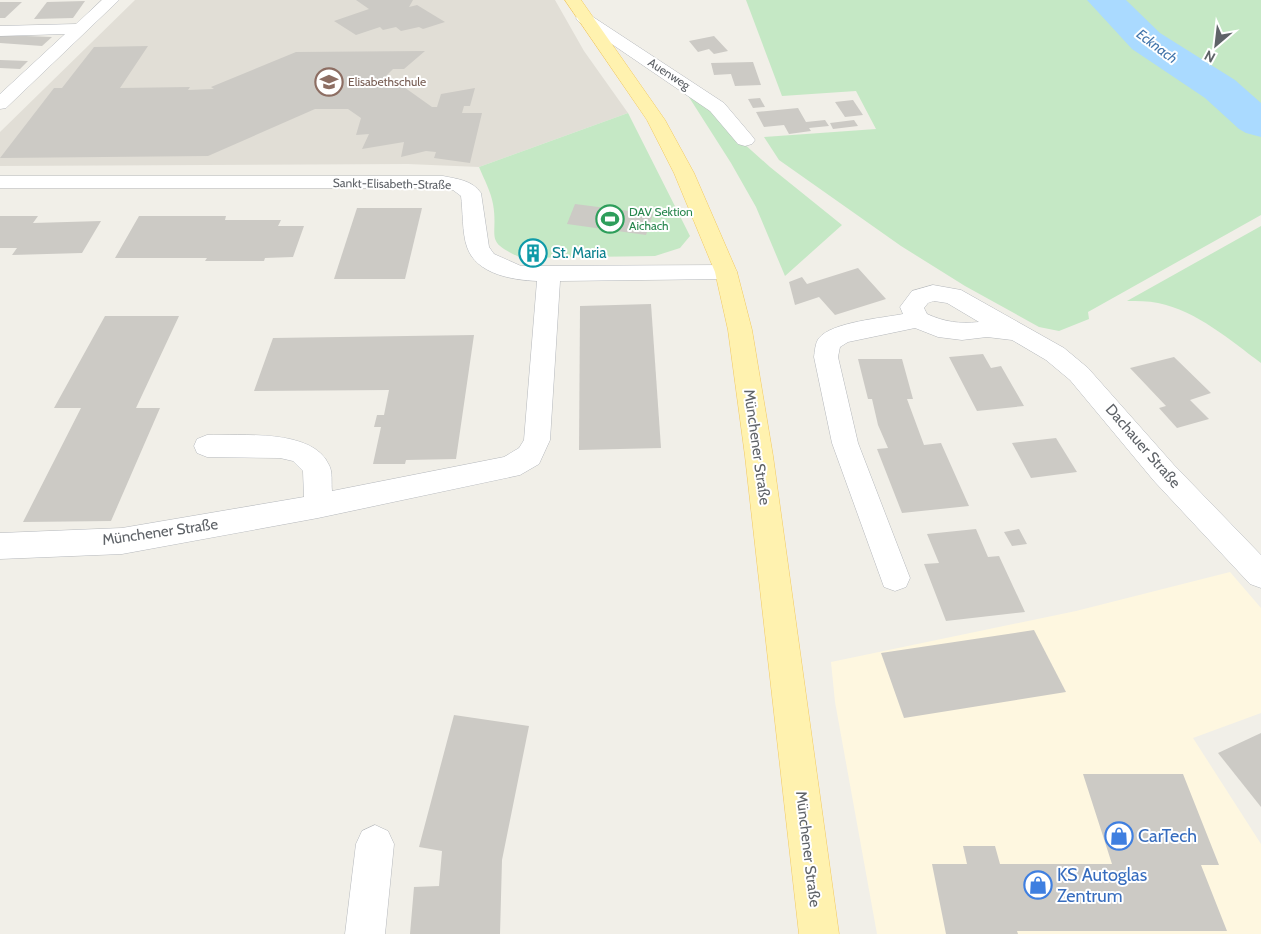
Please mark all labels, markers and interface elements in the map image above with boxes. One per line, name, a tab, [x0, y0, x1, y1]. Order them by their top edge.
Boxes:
north arrow	[1191, 20, 1241, 70]
water label: Ecknach	[1133, 25, 1181, 67]
text: N	[1201, 46, 1218, 67]
street label: Auenweg	[645, 54, 694, 93]
school or university icon: Elisabethschule	[314, 67, 344, 97]
place label: Elisabethschule	[348, 74, 426, 89]
street label: Sankt-Elisabeth-Straße	[333, 175, 451, 192]
sports icon: DAV Sektion Aichach	[595, 204, 625, 234]
place label: DAV Sektion Aichach	[629, 204, 693, 233]
building icon: St. Maria	[518, 238, 548, 268]
place label: St. Maria	[552, 244, 607, 262]
street label: Münchener Straße	[740, 388, 774, 506]
street label: Dachauer Straße	[1102, 400, 1185, 492]
street label: Münchener Straße	[101, 515, 219, 549]
street label: Münchener Straße	[792, 790, 824, 908]
shop icon: CarTech	[1104, 821, 1134, 851]
place label: CarTech	[1138, 825, 1197, 847]
place label: KS Autoglas Zentrum	[1057, 864, 1147, 907]
shop icon: KS Autoglas Zentrum	[1023, 870, 1053, 900]

